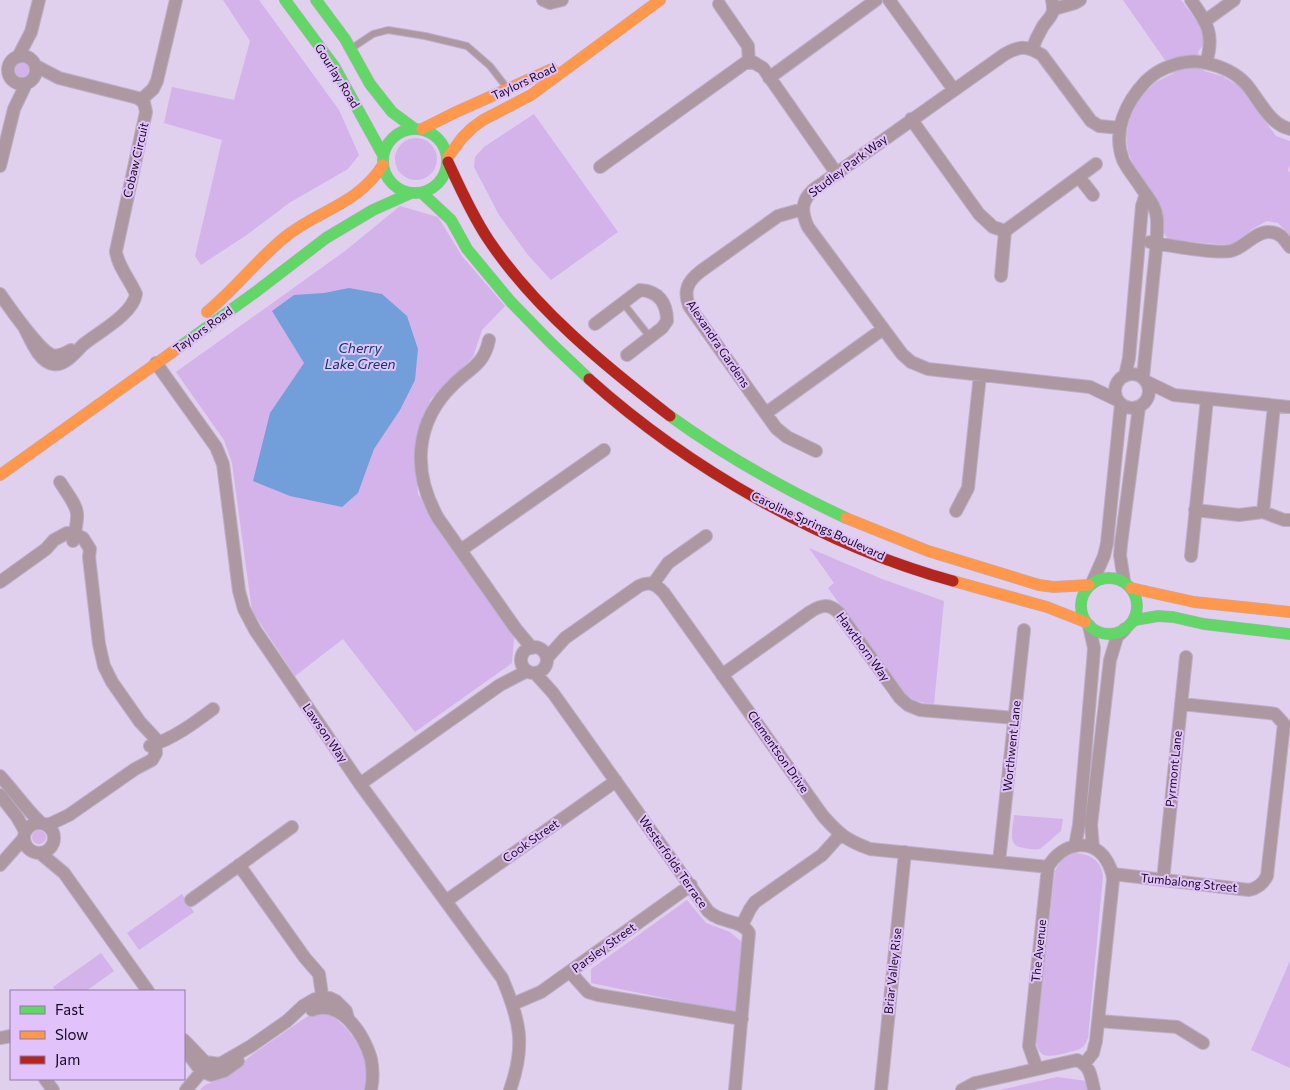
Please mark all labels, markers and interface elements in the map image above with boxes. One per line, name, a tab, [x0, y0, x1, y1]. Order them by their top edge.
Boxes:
street label: Gourlay Road	[313, 41, 363, 110]
street label: Taylors Road	[489, 60, 558, 102]
street label: Cobaw Circuit	[120, 121, 151, 199]
street label: Studley Park Way	[805, 131, 889, 199]
street label: Alexandra Gardens	[684, 297, 753, 390]
street label: Taylors Road	[170, 303, 235, 355]
water label: Cherry Lake Green	[324, 339, 396, 372]
street label: Caroline Springs Boulevard	[749, 488, 887, 562]
street label: Hawthorn Way	[834, 609, 893, 684]
street label: Lawson Way	[300, 700, 351, 764]
street label: Worthwent Lane	[999, 700, 1023, 792]
street label: Clementson Drive	[745, 708, 812, 795]
street label: Pyrmont Lane	[1162, 730, 1184, 808]
street label: Westerfolds Terrace	[637, 813, 711, 910]
street label: Cook Street	[500, 816, 561, 865]
street label: Tumbalong Street	[1140, 870, 1238, 894]
street label: Parsley Street	[569, 919, 638, 975]
street label: The Avenue	[1028, 919, 1048, 983]
street label: Briar Valley Rise	[881, 927, 903, 1015]
legend	[10, 990, 185, 1080]
text: Fast	[55, 1000, 84, 1018]
text: Slow	[55, 1025, 88, 1043]
text: Jam	[55, 1050, 80, 1068]

